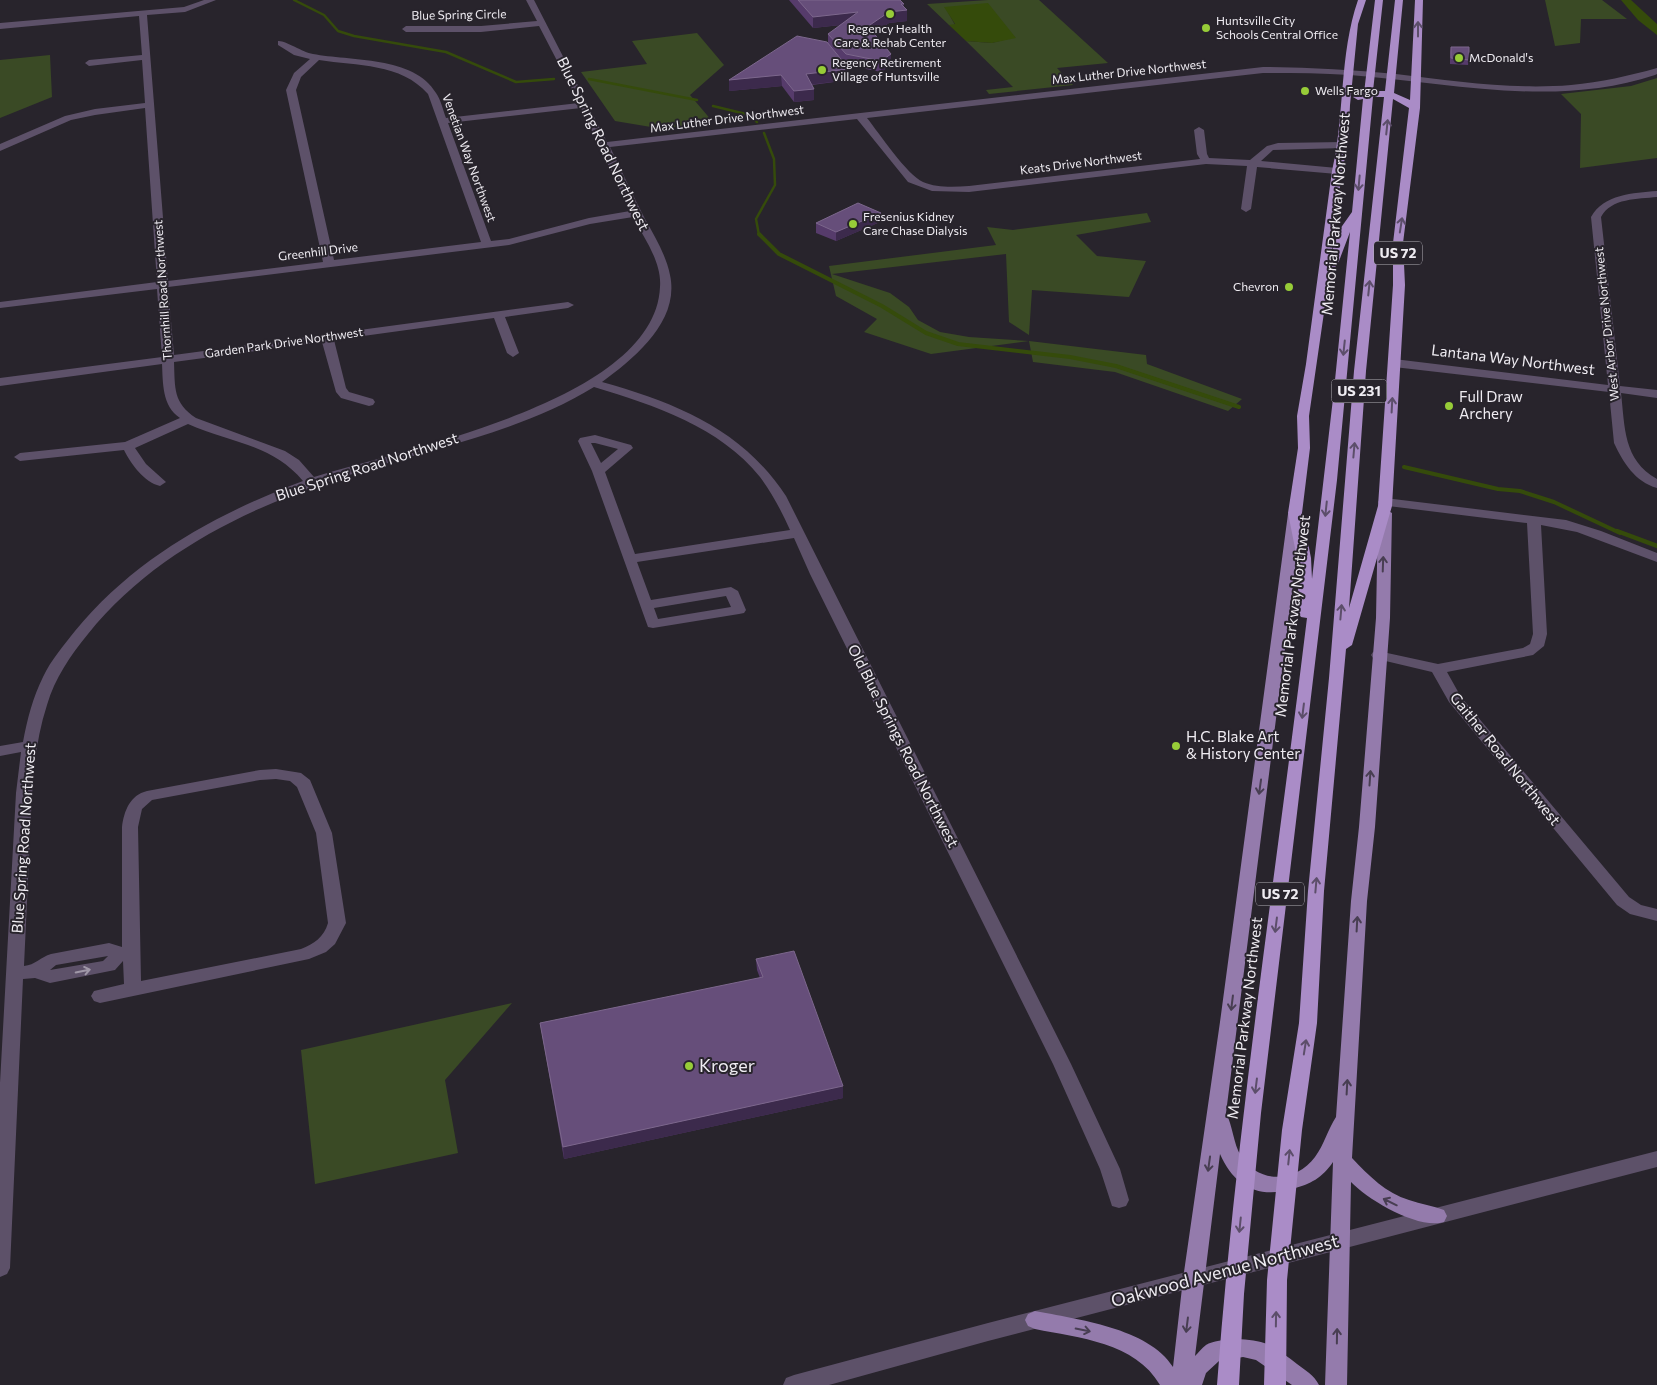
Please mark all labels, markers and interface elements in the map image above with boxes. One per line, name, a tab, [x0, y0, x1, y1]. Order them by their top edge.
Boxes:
street label: Blue Spring Circle	[411, 6, 507, 22]
marker: Regency Health Care & Rehab Center	[884, 8, 896, 20]
place label: Huntsville City Schools Central Office	[1216, 13, 1338, 41]
place label: Regency Health Care & Rehab Center	[834, 21, 947, 49]
one-way arrow	[1413, 21, 1423, 38]
marker: Huntsville City Schools Central Office	[1200, 22, 1212, 34]
place label: McDonald's	[1469, 50, 1533, 64]
marker: McDonald's	[1453, 52, 1465, 64]
street label: Blue Spring Road Northwest	[554, 54, 654, 233]
place label: Regency Retirement Village of Huntsville	[832, 55, 941, 83]
street label: Max Luther Drive Northwest	[1051, 56, 1207, 86]
marker: Regency Retirement Village of Huntsville	[816, 64, 828, 76]
place label: Wells Fargo	[1315, 83, 1378, 97]
marker: Wells Fargo	[1299, 85, 1311, 97]
street label: Venetian Way Northwest	[440, 92, 500, 224]
street label: Max Luther Drive Northwest	[649, 102, 805, 134]
street label: Memorial Parkway Northwest	[1317, 112, 1353, 316]
one-way arrow	[1382, 119, 1392, 135]
street label: Keats Drive Northwest	[1019, 148, 1143, 176]
one-way arrow	[1354, 175, 1364, 191]
place label: Fresenius Kidney Care Chase Dialysis	[863, 209, 968, 237]
marker: Fresenius Kidney Care Chase Dialysis	[847, 218, 859, 230]
one-way arrow	[1396, 218, 1406, 234]
street label: Thornhill Road Northwest	[150, 219, 174, 361]
street label: Greenhill Drive	[277, 239, 359, 263]
road number: US 72	[1374, 242, 1422, 264]
street label: West Arbor Drive Northwest	[1591, 246, 1621, 402]
place label: Chevron	[1233, 279, 1279, 293]
marker: Chevron	[1283, 281, 1295, 293]
one-way arrow	[1364, 281, 1374, 297]
street label: Garden Park Drive Northwest	[204, 324, 364, 360]
one-way arrow	[1339, 340, 1349, 356]
street label: Lantana Way Northwest	[1430, 340, 1596, 378]
road number: US 231	[1332, 380, 1386, 402]
place label: Full Draw Archery	[1459, 387, 1523, 422]
one-way arrow	[1387, 397, 1396, 413]
marker: Full Draw Archery	[1443, 400, 1455, 412]
street label: Blue Spring Road Northwest	[273, 428, 460, 504]
one-way arrow	[1349, 442, 1359, 458]
one-way arrow	[1321, 501, 1331, 517]
street label: Memorial Parkway Northwest	[1271, 514, 1313, 718]
one-way arrow	[1378, 556, 1388, 572]
one-way arrow	[1336, 604, 1346, 620]
street label: Old Blue Springs Road Northwest	[845, 641, 963, 850]
street label: Gaither Road Northwest	[1447, 688, 1565, 828]
one-way arrow	[1298, 703, 1308, 719]
place label: H.C. Blake Art & History Center	[1186, 727, 1300, 762]
marker: H.C. Blake Art & History Center	[1170, 740, 1182, 752]
street label: Blue Spring Road Northwest	[7, 742, 39, 934]
one-way arrow	[1366, 770, 1375, 786]
one-way arrow	[1255, 779, 1265, 795]
one-way arrow	[1312, 877, 1321, 893]
road number: US 72	[1256, 882, 1304, 906]
street label: Memorial Parkway Northwest	[1223, 916, 1265, 1120]
one-way arrow	[1271, 916, 1281, 932]
one-way arrow	[1353, 917, 1362, 933]
one-way arrow	[75, 965, 91, 975]
one-way arrow	[1227, 995, 1237, 1011]
one-way arrow	[1300, 1039, 1310, 1055]
place label: Kroger	[699, 1054, 755, 1076]
marker: Kroger	[683, 1060, 695, 1072]
one-way arrow	[1251, 1077, 1261, 1093]
one-way arrow	[1343, 1079, 1352, 1095]
one-way arrow	[1284, 1149, 1294, 1165]
one-way arrow	[1204, 1156, 1214, 1172]
one-way arrow	[1383, 1197, 1398, 1207]
one-way arrow	[1235, 1217, 1245, 1233]
street label: Oakwood Avenue Northwest	[1108, 1229, 1341, 1311]
one-way arrow	[1271, 1311, 1281, 1328]
one-way arrow	[1182, 1317, 1192, 1333]
one-way arrow	[1074, 1326, 1090, 1335]
one-way arrow	[1332, 1329, 1342, 1345]

